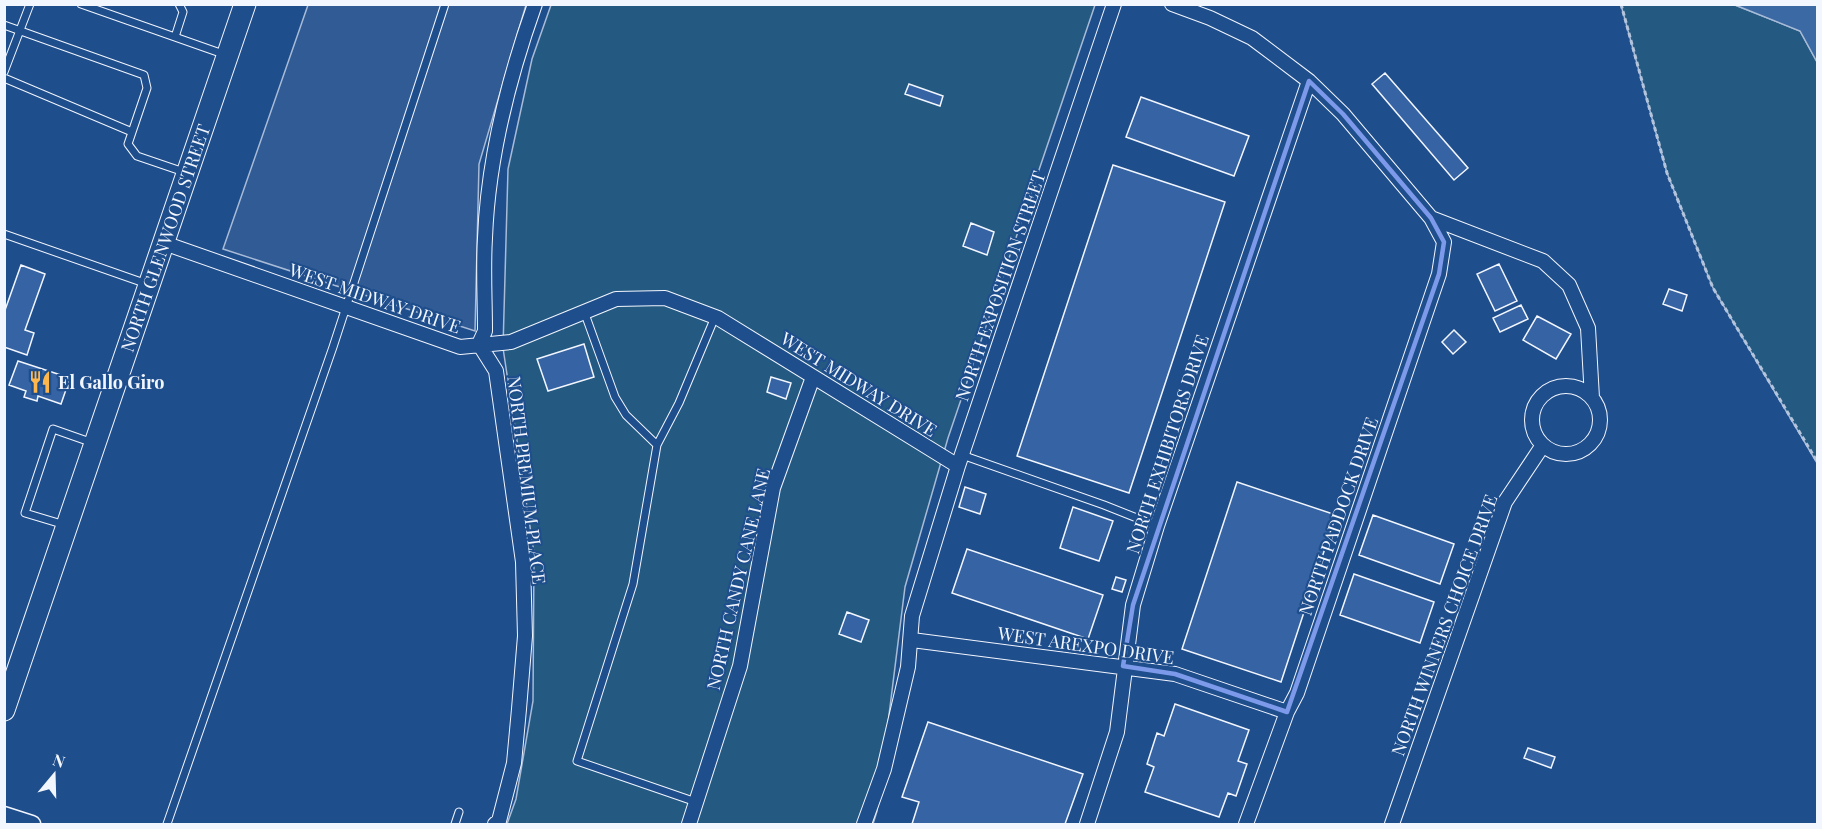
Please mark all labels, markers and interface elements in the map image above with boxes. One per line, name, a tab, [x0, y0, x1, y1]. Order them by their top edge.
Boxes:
street label: NORTH GLENWOOD STREET	[115, 121, 215, 355]
street label: NORTH EXPOSITION STREET	[949, 168, 1051, 404]
street label: WEST MIDWAY DRIVE	[285, 257, 464, 339]
street label: WEST MIDWAY DRIVE	[775, 326, 942, 442]
street label: NORTH EXHIBITORS DRIVE	[1120, 331, 1214, 557]
restaurant icon: El Gallo Giro	[27, 369, 53, 395]
place label: El Gallo Giro	[58, 370, 164, 394]
street label: NORTH PREMIUM PLACE	[502, 375, 552, 586]
street label: NORTH PADDOCK DRIVE	[1293, 414, 1383, 618]
street label: NORTH CANDY CANE LANE	[701, 466, 775, 692]
street label: NORTH WINNERS CHOICE DRIVE	[1385, 491, 1503, 759]
street label: WEST AREXPO DRIVE	[995, 621, 1176, 669]
north arrow	[24, 745, 84, 805]
text: N	[50, 749, 68, 772]

